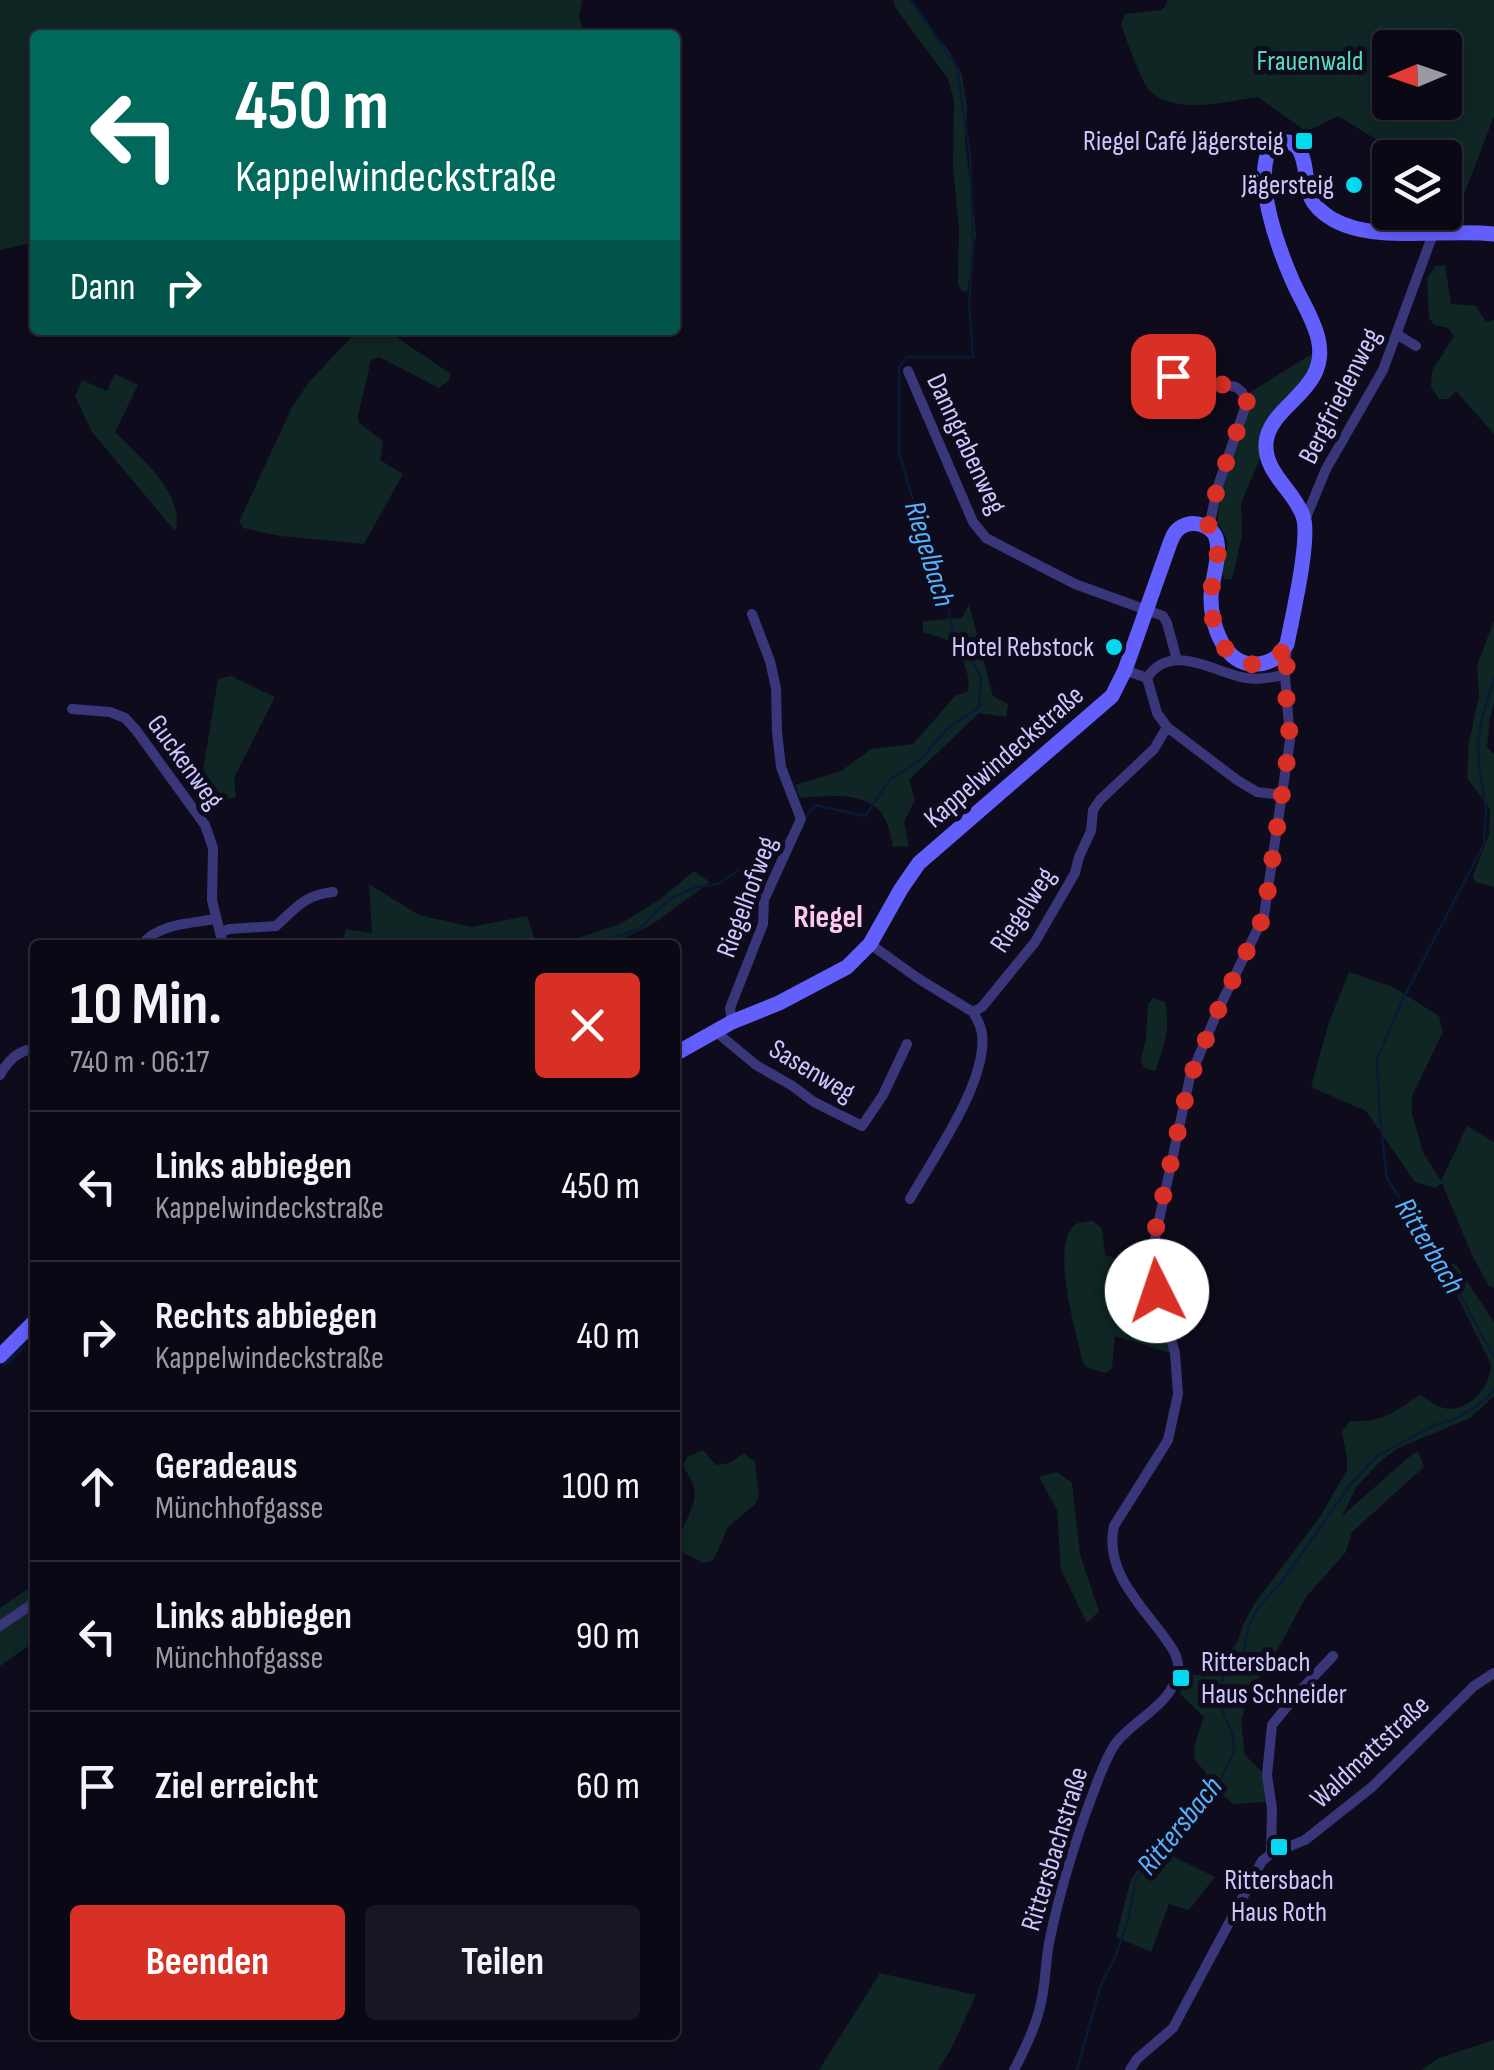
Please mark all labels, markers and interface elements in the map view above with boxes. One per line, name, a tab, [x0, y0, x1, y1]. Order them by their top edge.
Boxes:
north arrow	[1372, 30, 1462, 120]
map controls	[1372, 30, 1462, 230]
park label: Frauenwald	[1257, 45, 1363, 78]
text: 450 m	[235, 65, 389, 149]
icon: left	[70, 70, 200, 200]
place label: Riegel Café Jägersteig	[1083, 125, 1284, 158]
marker: Riegel Café Jägersteig	[1293, 130, 1315, 152]
button: layers	[1372, 140, 1462, 230]
text: Kappelwindeckstraße	[235, 150, 557, 205]
place label: Jägersteig	[1241, 169, 1334, 202]
marker: Jägersteig	[1343, 174, 1365, 196]
icon: right	[156, 260, 211, 315]
text: Dann	[70, 265, 136, 310]
street label: Bergfriedenweg	[1292, 323, 1388, 469]
pin	[1131, 334, 1216, 419]
icon: arrive	[1146, 349, 1201, 404]
street label: Danngrabenweg	[919, 369, 1013, 519]
water label: Riegelbach	[896, 497, 962, 611]
place label: Hotel Rebstock	[952, 631, 1094, 664]
marker: Hotel Rebstock	[1103, 636, 1125, 658]
street label: Kappelwindeckstraße	[918, 679, 1090, 835]
street label: Guckenweg	[140, 708, 230, 816]
street label: Riegelhofweg	[710, 832, 784, 962]
street label: Riegelweg	[983, 861, 1063, 959]
district label: Riegel	[793, 898, 863, 937]
text: 10 Min.	[70, 969, 222, 1041]
button: close	[535, 973, 640, 1078]
street label: Sasenweg	[763, 1033, 861, 1109]
text: 740 m · 06:17	[70, 1043, 209, 1082]
text: Links abbiegen	[155, 1144, 352, 1189]
icon: left	[70, 1159, 125, 1214]
text: 450 m	[561, 1164, 640, 1209]
text: Kappelwindeckstraße	[155, 1189, 384, 1228]
water label: Ritterbach	[1386, 1192, 1472, 1300]
position arrow	[1105, 1239, 1209, 1343]
text: Rechts abbiegen	[155, 1294, 377, 1339]
icon: right	[70, 1309, 125, 1364]
text: 40 m	[577, 1314, 640, 1359]
text: Kappelwindeckstraße	[155, 1339, 384, 1378]
text: Geradeaus	[155, 1444, 298, 1489]
icon: ahead	[70, 1459, 125, 1514]
text: 100 m	[562, 1464, 640, 1509]
text: Münchhofgasse	[155, 1489, 323, 1528]
text: Links abbiegen	[155, 1594, 352, 1639]
icon: left	[70, 1609, 125, 1664]
text: 90 m	[576, 1614, 640, 1659]
text: Münchhofgasse	[155, 1639, 323, 1678]
place label: Rittersbach Haus Schneider	[1201, 1646, 1347, 1711]
marker: Rittersbach Haus Schneider	[1170, 1667, 1192, 1689]
street label: Waldmattstraße	[1304, 1689, 1436, 1815]
icon: arrive	[70, 1759, 125, 1814]
street label: Rittersbachstraße	[1014, 1763, 1096, 1935]
text: Ziel erreicht	[155, 1764, 318, 1809]
text: 60 m	[576, 1764, 640, 1809]
water label: Rittersbach	[1130, 1770, 1230, 1882]
marker: Rittersbach Haus Roth	[1268, 1836, 1290, 1858]
place label: Rittersbach Haus Roth	[1224, 1864, 1334, 1929]
button: Beenden	[70, 1905, 345, 2020]
button: Teilen	[365, 1905, 640, 2020]

